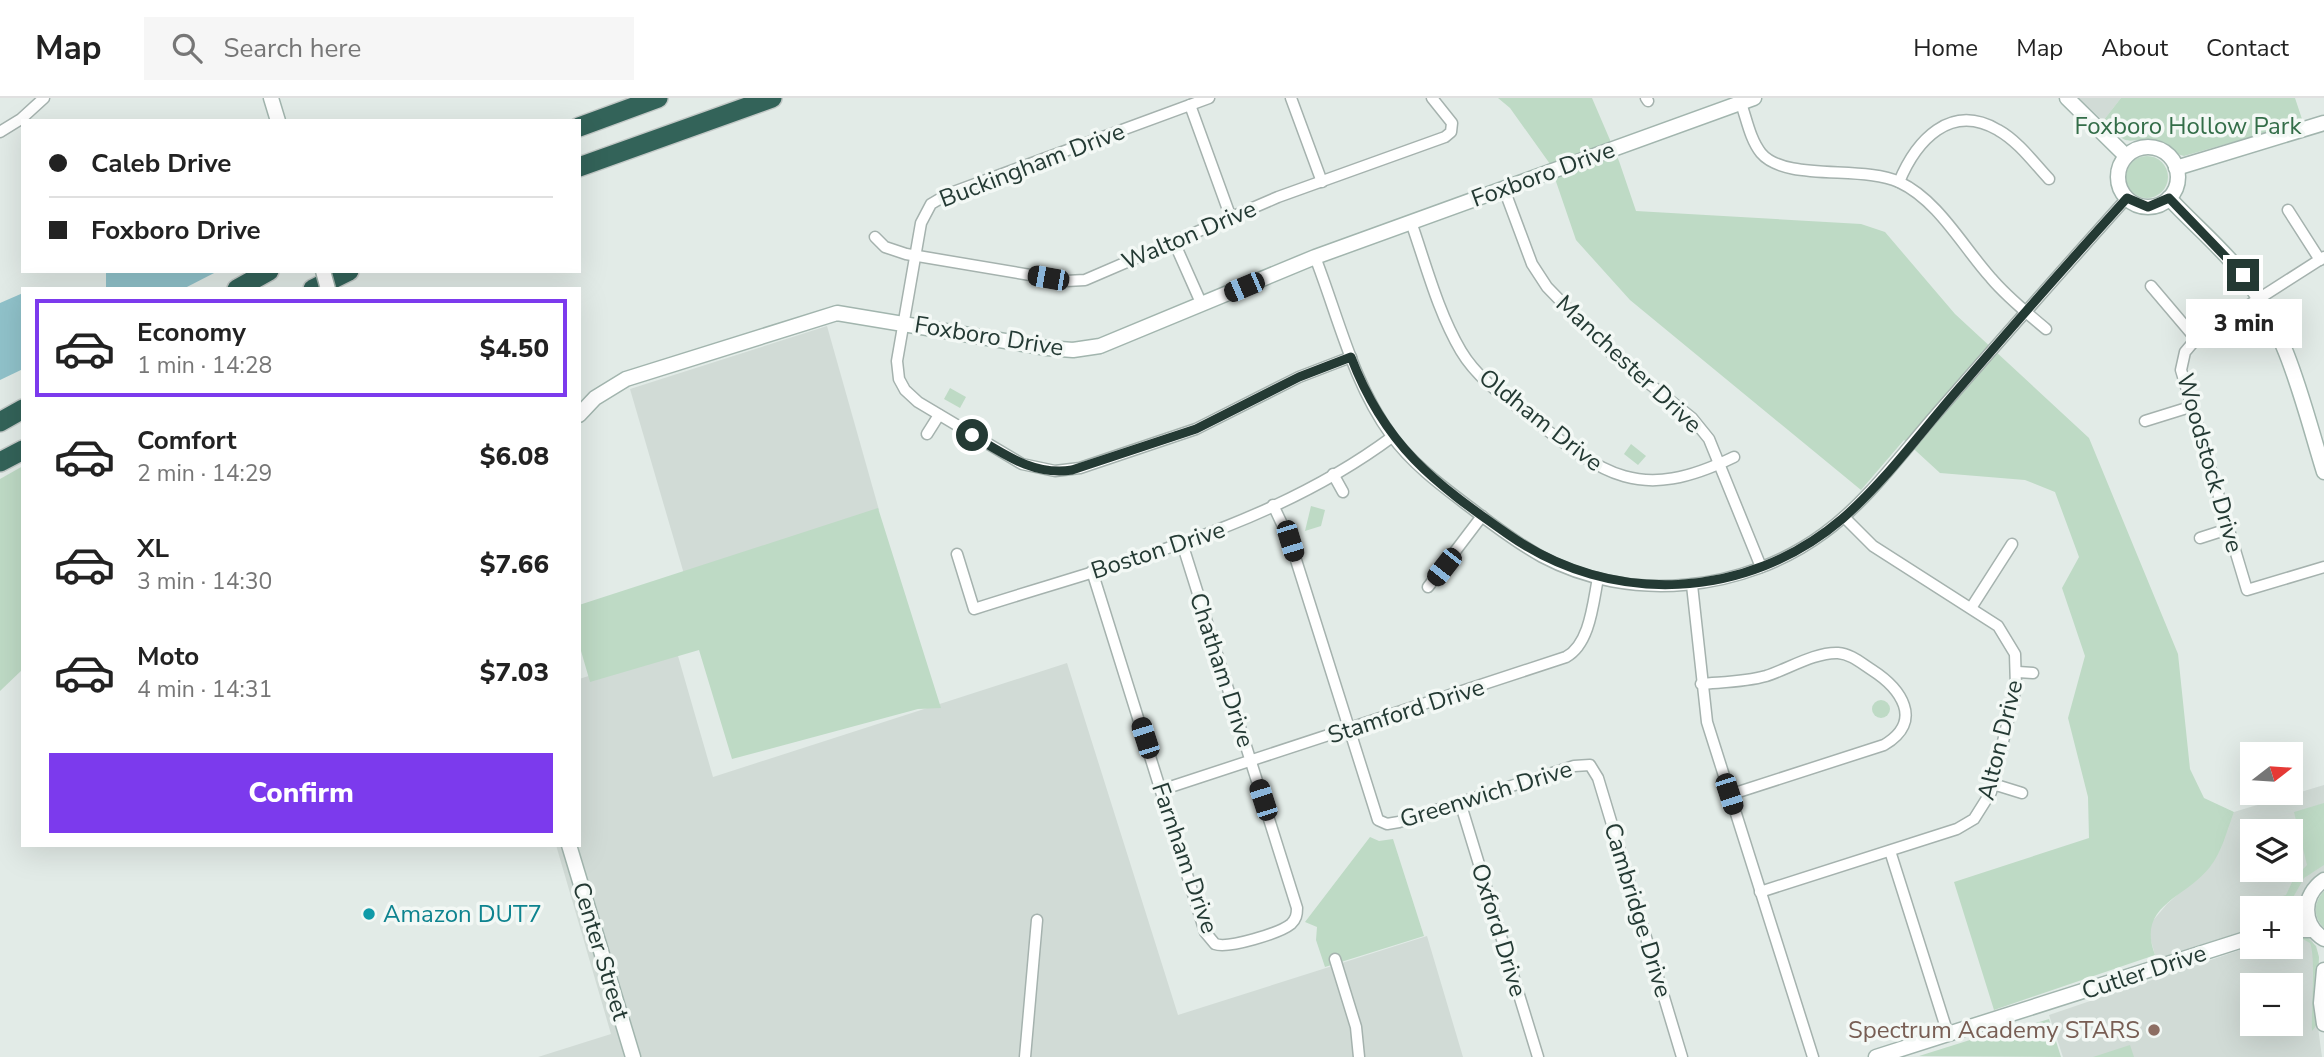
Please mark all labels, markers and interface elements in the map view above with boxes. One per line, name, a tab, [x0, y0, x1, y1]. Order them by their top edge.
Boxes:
search box	[144, 17, 634, 80]
text: Map	[35, 26, 102, 71]
icon: search	[168, 29, 206, 67]
text: Search here	[224, 31, 361, 66]
text: Home	[1913, 32, 1978, 64]
text: Map	[2016, 32, 2063, 64]
text: About	[2101, 32, 2168, 64]
text: Contact	[2206, 32, 2289, 64]
park label: Foxboro Hollow Park	[2075, 110, 2302, 142]
street label: Buckingham Drive	[935, 115, 1129, 215]
street label: Foxboro Drive	[1467, 133, 1619, 215]
text: Caleb Drive	[91, 146, 231, 181]
street label: Walton Drive	[1117, 192, 1261, 278]
text: Foxboro Drive	[91, 213, 261, 248]
route end	[2227, 259, 2259, 291]
car	[1026, 264, 1071, 292]
car	[1221, 269, 1268, 305]
street label: Manchester Drive	[1549, 288, 1709, 440]
callout: 3 min	[2185, 300, 2301, 348]
street label: Foxboro Drive	[912, 308, 1066, 364]
text: 3 min	[2214, 308, 2274, 339]
text: Economy	[137, 315, 246, 350]
icon: car	[53, 317, 116, 380]
text: $4.50	[480, 331, 549, 366]
text: 1 min · 14:28	[137, 350, 272, 381]
street label: Oldham Drive	[1472, 361, 1610, 479]
street label: Woodstock Drive	[2169, 370, 2251, 556]
route start	[956, 419, 988, 451]
text: Comfort	[137, 423, 237, 458]
icon: car	[53, 425, 116, 488]
text: $6.08	[480, 439, 549, 474]
text: 2 min · 14:29	[137, 458, 272, 489]
street label: Boston Drive	[1087, 513, 1229, 587]
car	[1274, 518, 1307, 564]
text: XL	[137, 531, 169, 566]
icon: car	[53, 533, 116, 596]
car	[1423, 544, 1466, 590]
text: $7.66	[480, 547, 549, 582]
text: 3 min · 14:30	[137, 566, 272, 597]
street label: Chatham Drive	[1182, 589, 1262, 751]
text: Moto	[137, 639, 199, 674]
icon: car	[53, 641, 116, 704]
text: $7.03	[480, 655, 549, 690]
street label: Stamford Drive	[1324, 671, 1488, 751]
text: 4 min · 14:31	[137, 674, 272, 705]
street label: Alton Drive	[1970, 677, 2030, 803]
car	[1129, 715, 1162, 761]
north arrow	[2240, 742, 2303, 805]
map controls	[2240, 742, 2303, 1036]
button: Confirm	[49, 753, 553, 833]
street label: Greenwich Drive	[1396, 753, 1576, 835]
car	[1713, 771, 1746, 817]
car	[1247, 777, 1280, 823]
street label: Farnham Drive	[1144, 778, 1226, 938]
street label: Cambridge Drive	[1596, 819, 1680, 1001]
button: layers	[2240, 819, 2303, 882]
street label: Oxford Drive	[1464, 860, 1534, 1000]
street label: Center Street	[565, 878, 637, 1025]
button: +	[2240, 896, 2303, 959]
place label: Amazon DUT7	[383, 898, 542, 930]
marker: Amazon DUT7	[361, 906, 377, 922]
street label: Cutler Drive	[2078, 937, 2210, 1007]
button: −	[2240, 973, 2303, 1036]
place label: Spectrum Academy STARS	[1848, 1014, 2140, 1046]
marker: Spectrum Academy STARS	[2146, 1022, 2162, 1038]

